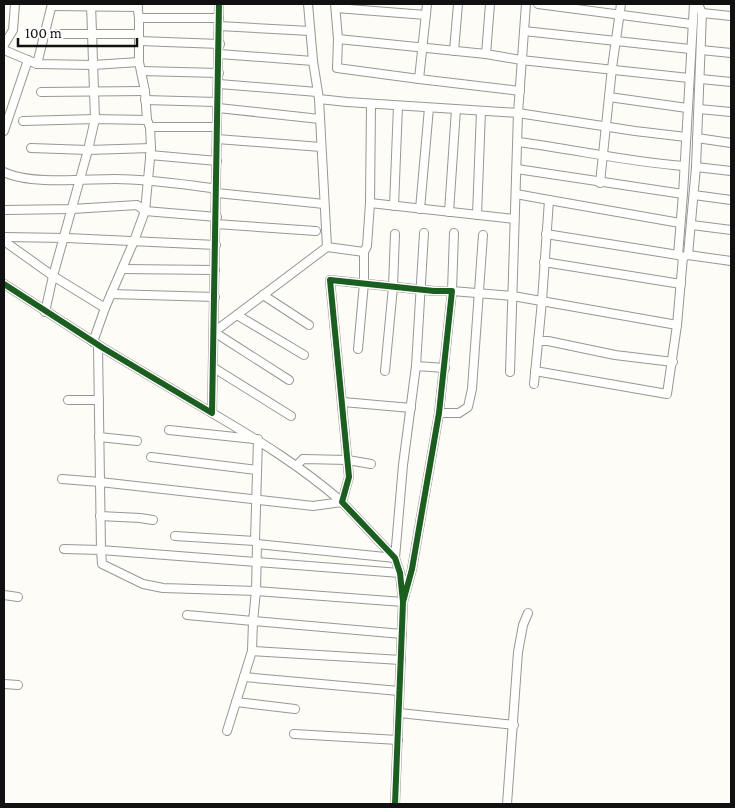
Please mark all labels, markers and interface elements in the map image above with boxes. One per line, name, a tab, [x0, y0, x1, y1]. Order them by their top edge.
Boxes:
scale bar	[18, 15, 136, 47]
text: 100 m	[25, 25, 62, 41]

